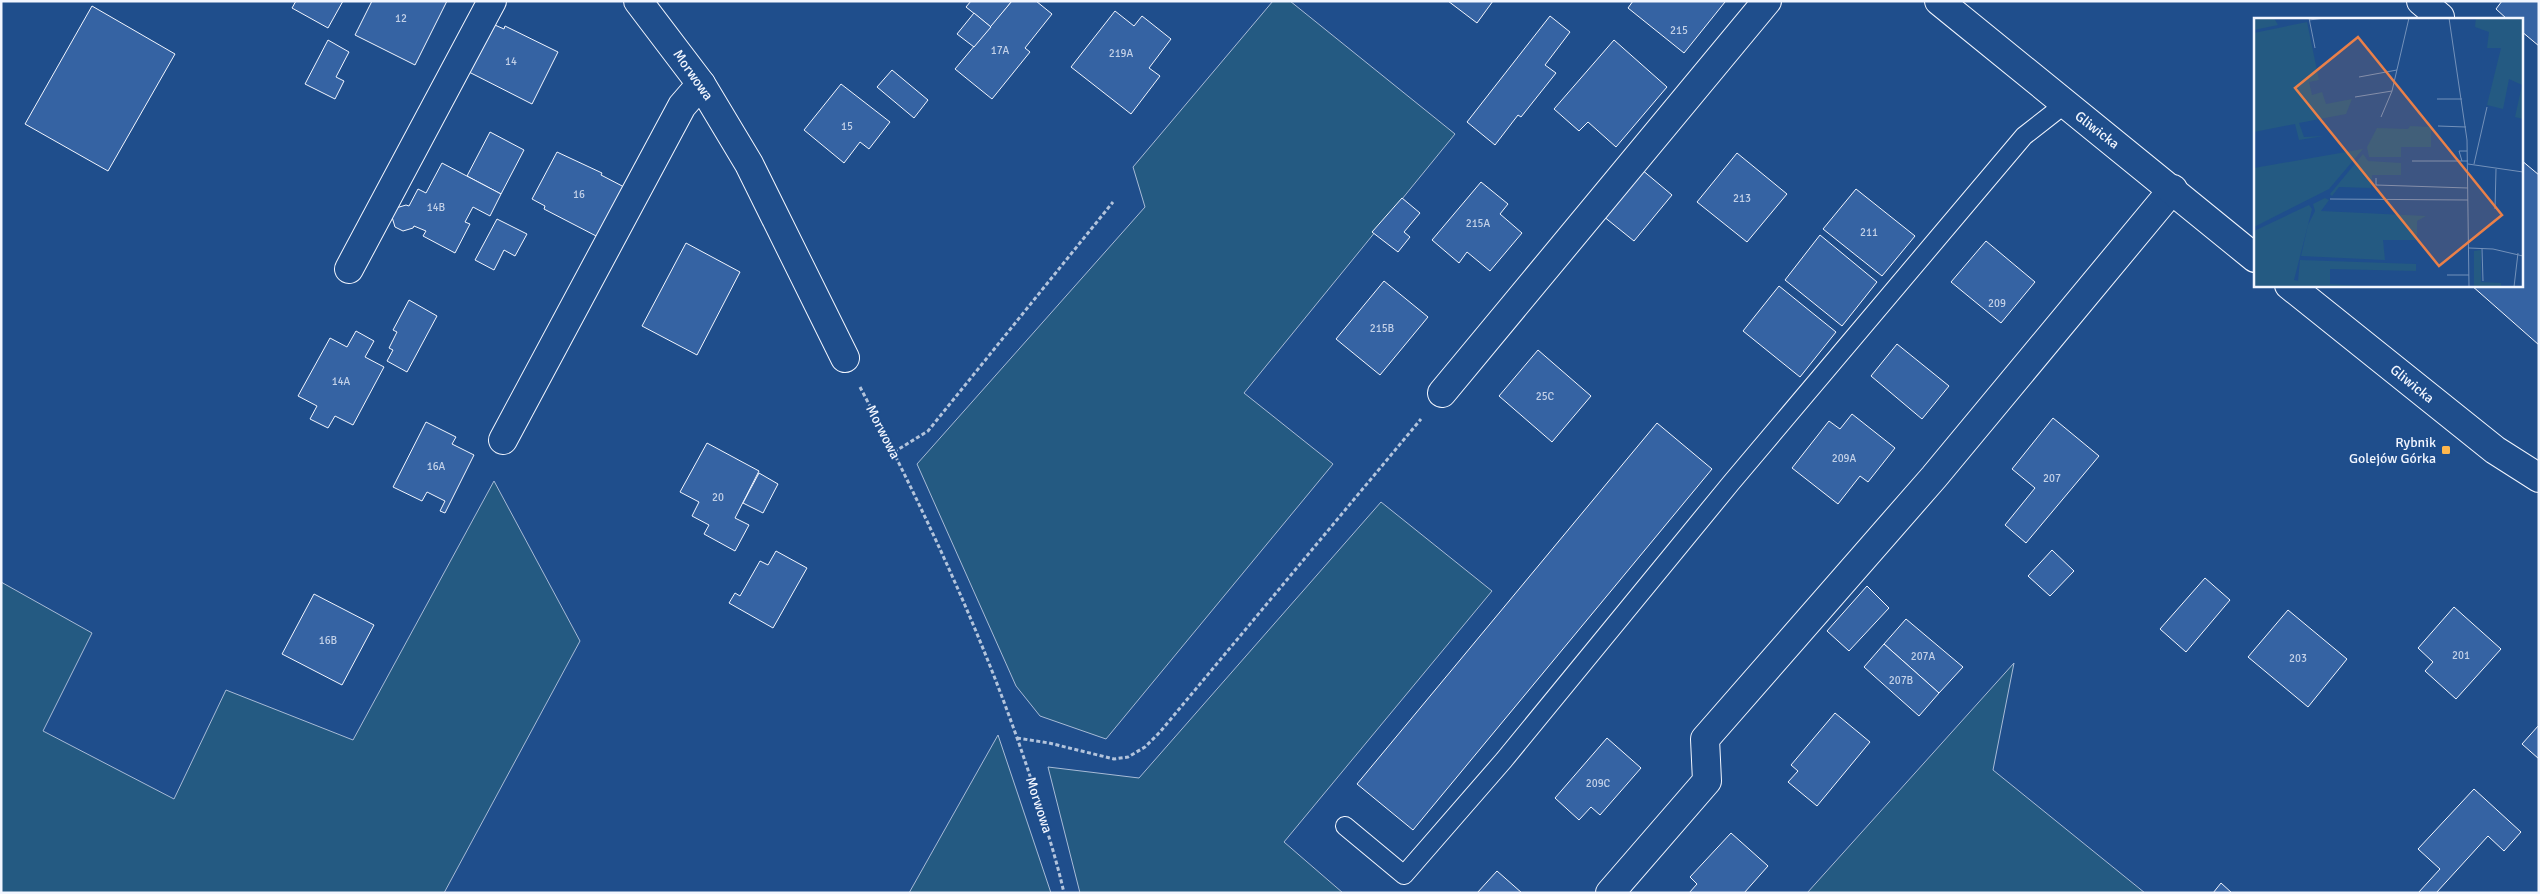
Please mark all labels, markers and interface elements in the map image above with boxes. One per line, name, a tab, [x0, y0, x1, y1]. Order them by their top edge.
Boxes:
house number: 12	[395, 12, 407, 25]
inset map	[2254, 18, 2522, 286]
house number: 215	[1670, 24, 1688, 37]
house number: 17A	[991, 44, 1010, 57]
street label: Morwowa	[669, 46, 717, 104]
house number: 219A	[1109, 47, 1134, 60]
house number: 14	[505, 55, 517, 68]
street label: Gliwicka	[2071, 107, 2123, 153]
house number: 15	[841, 120, 853, 133]
house number: 16	[573, 188, 585, 201]
house number: 213	[1733, 192, 1751, 205]
house number: 14B	[427, 201, 446, 214]
house number: 215A	[1466, 217, 1491, 230]
house number: 211	[1860, 226, 1878, 239]
house number: 209	[1988, 297, 2006, 310]
house number: 215B	[1370, 322, 1395, 335]
street label: Gliwicka	[2387, 361, 2437, 407]
house number: 14A	[332, 375, 351, 388]
house number: 25C	[1536, 390, 1555, 403]
street label: Morwowa	[862, 402, 904, 462]
place label: Rybnik Golejów Górka	[2349, 434, 2436, 467]
marker: Rybnik Golejów Górka	[2440, 444, 2452, 456]
house number: 209A	[1832, 452, 1857, 465]
house number: 16A	[427, 460, 446, 473]
house number: 207	[2043, 472, 2061, 485]
house number: 20	[712, 491, 724, 504]
house number: 16B	[319, 634, 338, 647]
house number: 201	[2452, 649, 2470, 662]
house number: 207A	[1911, 650, 1936, 663]
house number: 203	[2289, 652, 2307, 665]
house number: 207B	[1889, 674, 1914, 687]
street label: Morwowa	[1022, 775, 1056, 835]
house number: 209C	[1586, 777, 1611, 790]

